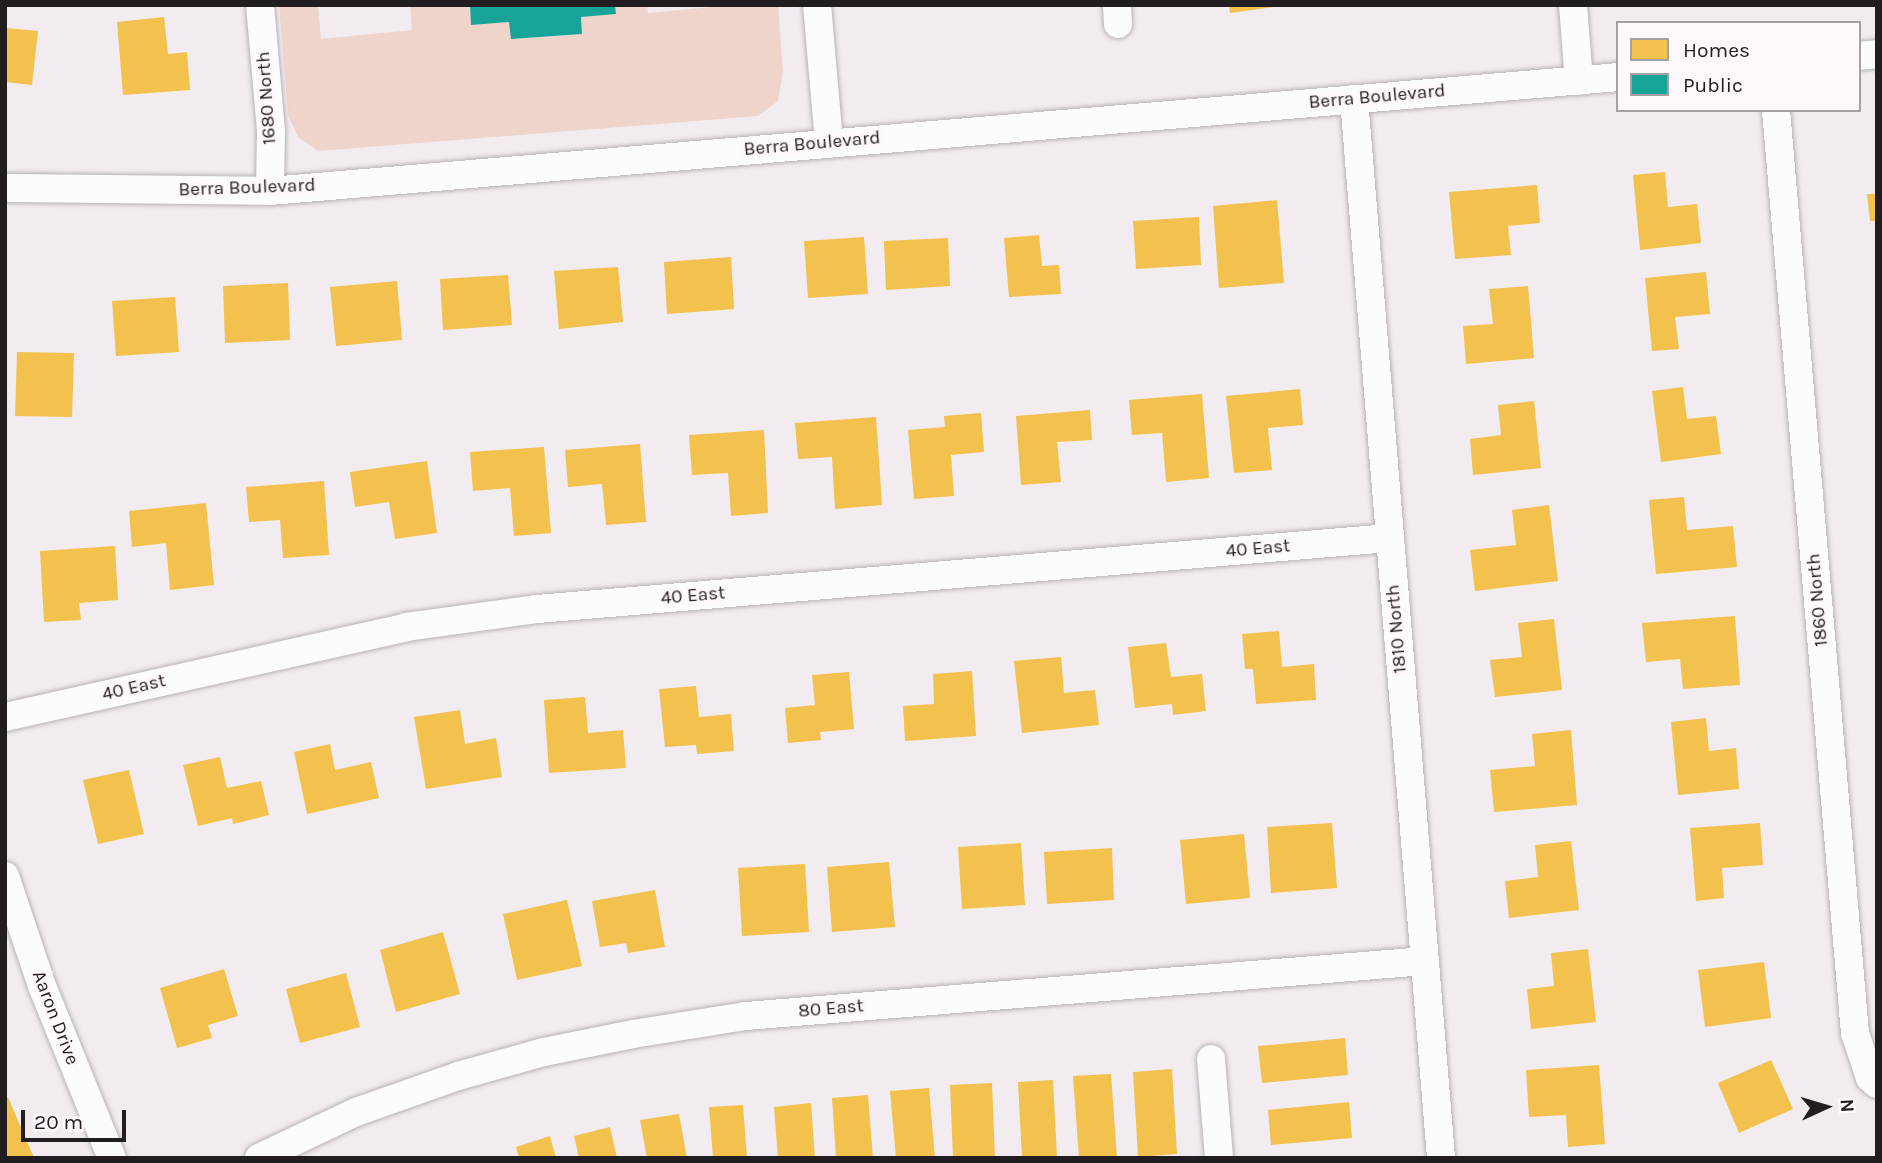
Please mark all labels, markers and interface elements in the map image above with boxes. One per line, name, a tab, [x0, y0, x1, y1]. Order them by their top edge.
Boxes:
legend	[1616, 21, 1861, 112]
text: Homes	[1683, 38, 1750, 62]
street label: 1680 North	[252, 51, 282, 145]
text: Public	[1683, 73, 1743, 97]
street label: Berra Boulevard	[1308, 80, 1446, 114]
street label: Berra Boulevard	[743, 127, 881, 161]
street label: Berra Boulevard	[178, 174, 316, 202]
street label: 40 East	[1225, 535, 1291, 563]
street label: 1860 North	[1803, 552, 1833, 648]
street label: 40 East	[660, 582, 726, 610]
street label: 1810 North	[1382, 584, 1412, 674]
street label: 40 East	[100, 670, 168, 706]
street label: Aaron Drive	[27, 968, 83, 1068]
street label: 80 East	[797, 995, 865, 1023]
north arrow	[1791, 1072, 1861, 1142]
scale bar	[24, 1096, 130, 1140]
text: N	[1836, 1098, 1858, 1113]
text: 20 m	[34, 1110, 83, 1134]

